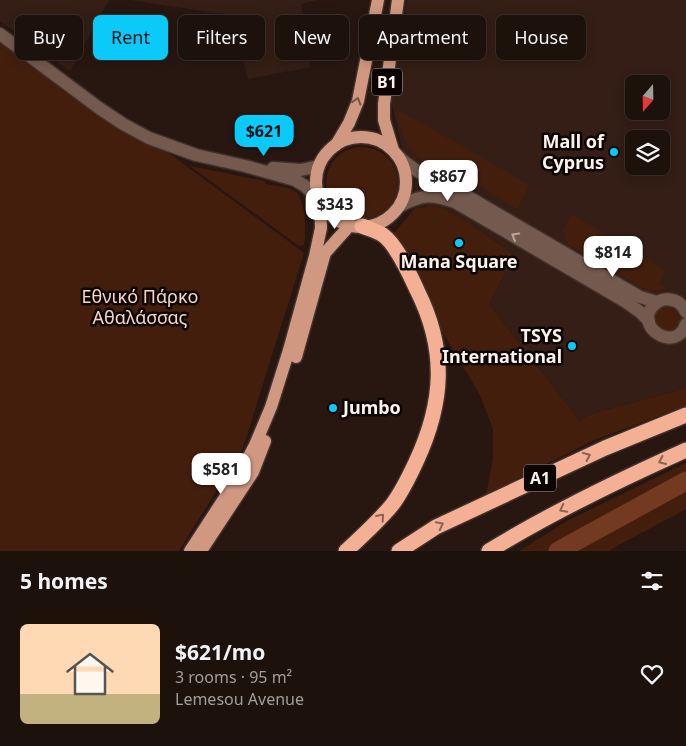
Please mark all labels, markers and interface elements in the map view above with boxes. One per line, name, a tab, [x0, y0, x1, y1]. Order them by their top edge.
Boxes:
chip: Buy	[15, 15, 83, 60]
chip: Rent	[93, 15, 168, 60]
chip: Filters	[178, 15, 265, 60]
chip: New	[275, 15, 349, 60]
chip: Apartment	[359, 15, 486, 60]
chip: House	[496, 15, 586, 60]
road number: B1	[372, 68, 402, 95]
north arrow	[625, 75, 670, 120]
map controls	[625, 75, 670, 175]
one-way arrow	[352, 98, 362, 106]
pin: $621	[234, 114, 294, 157]
text: $621	[246, 120, 282, 142]
place label: Mall of Cyprus	[542, 129, 605, 174]
button: layers	[625, 130, 670, 175]
marker: Mall of Cyprus	[608, 146, 620, 158]
pin: $867	[418, 160, 478, 202]
text: $867	[430, 165, 466, 187]
pin: $343	[305, 188, 365, 230]
text: $343	[317, 193, 353, 215]
one-way arrow	[512, 233, 521, 243]
pin: $814	[583, 236, 643, 278]
marker: Mana Square	[453, 237, 465, 249]
text: $814	[595, 241, 631, 263]
place label: Mana Square	[400, 249, 518, 273]
park label: Εθνικό Πάρκο Αθαλάσσας	[82, 284, 198, 329]
place label: TSYS International	[442, 323, 562, 368]
marker: TSYS International	[566, 340, 578, 352]
place label: Jumbo	[341, 395, 401, 419]
marker: Jumbo	[327, 402, 339, 414]
pin: $581	[191, 452, 251, 495]
one-way arrow	[582, 452, 591, 462]
one-way arrow	[658, 454, 667, 465]
text: $581	[203, 458, 239, 480]
road number: A1	[524, 464, 556, 492]
one-way arrow	[559, 503, 568, 513]
one-way arrow	[375, 514, 384, 523]
one-way arrow	[435, 521, 444, 531]
text: 5 homes	[20, 567, 108, 595]
icon: filters	[638, 567, 666, 595]
text: $621/mo	[175, 638, 265, 666]
icon: home	[60, 644, 120, 704]
icon: heart	[638, 660, 666, 688]
text: 3 rooms · 95 m²	[175, 666, 292, 688]
text: Lemesou Avenue	[175, 688, 304, 710]

